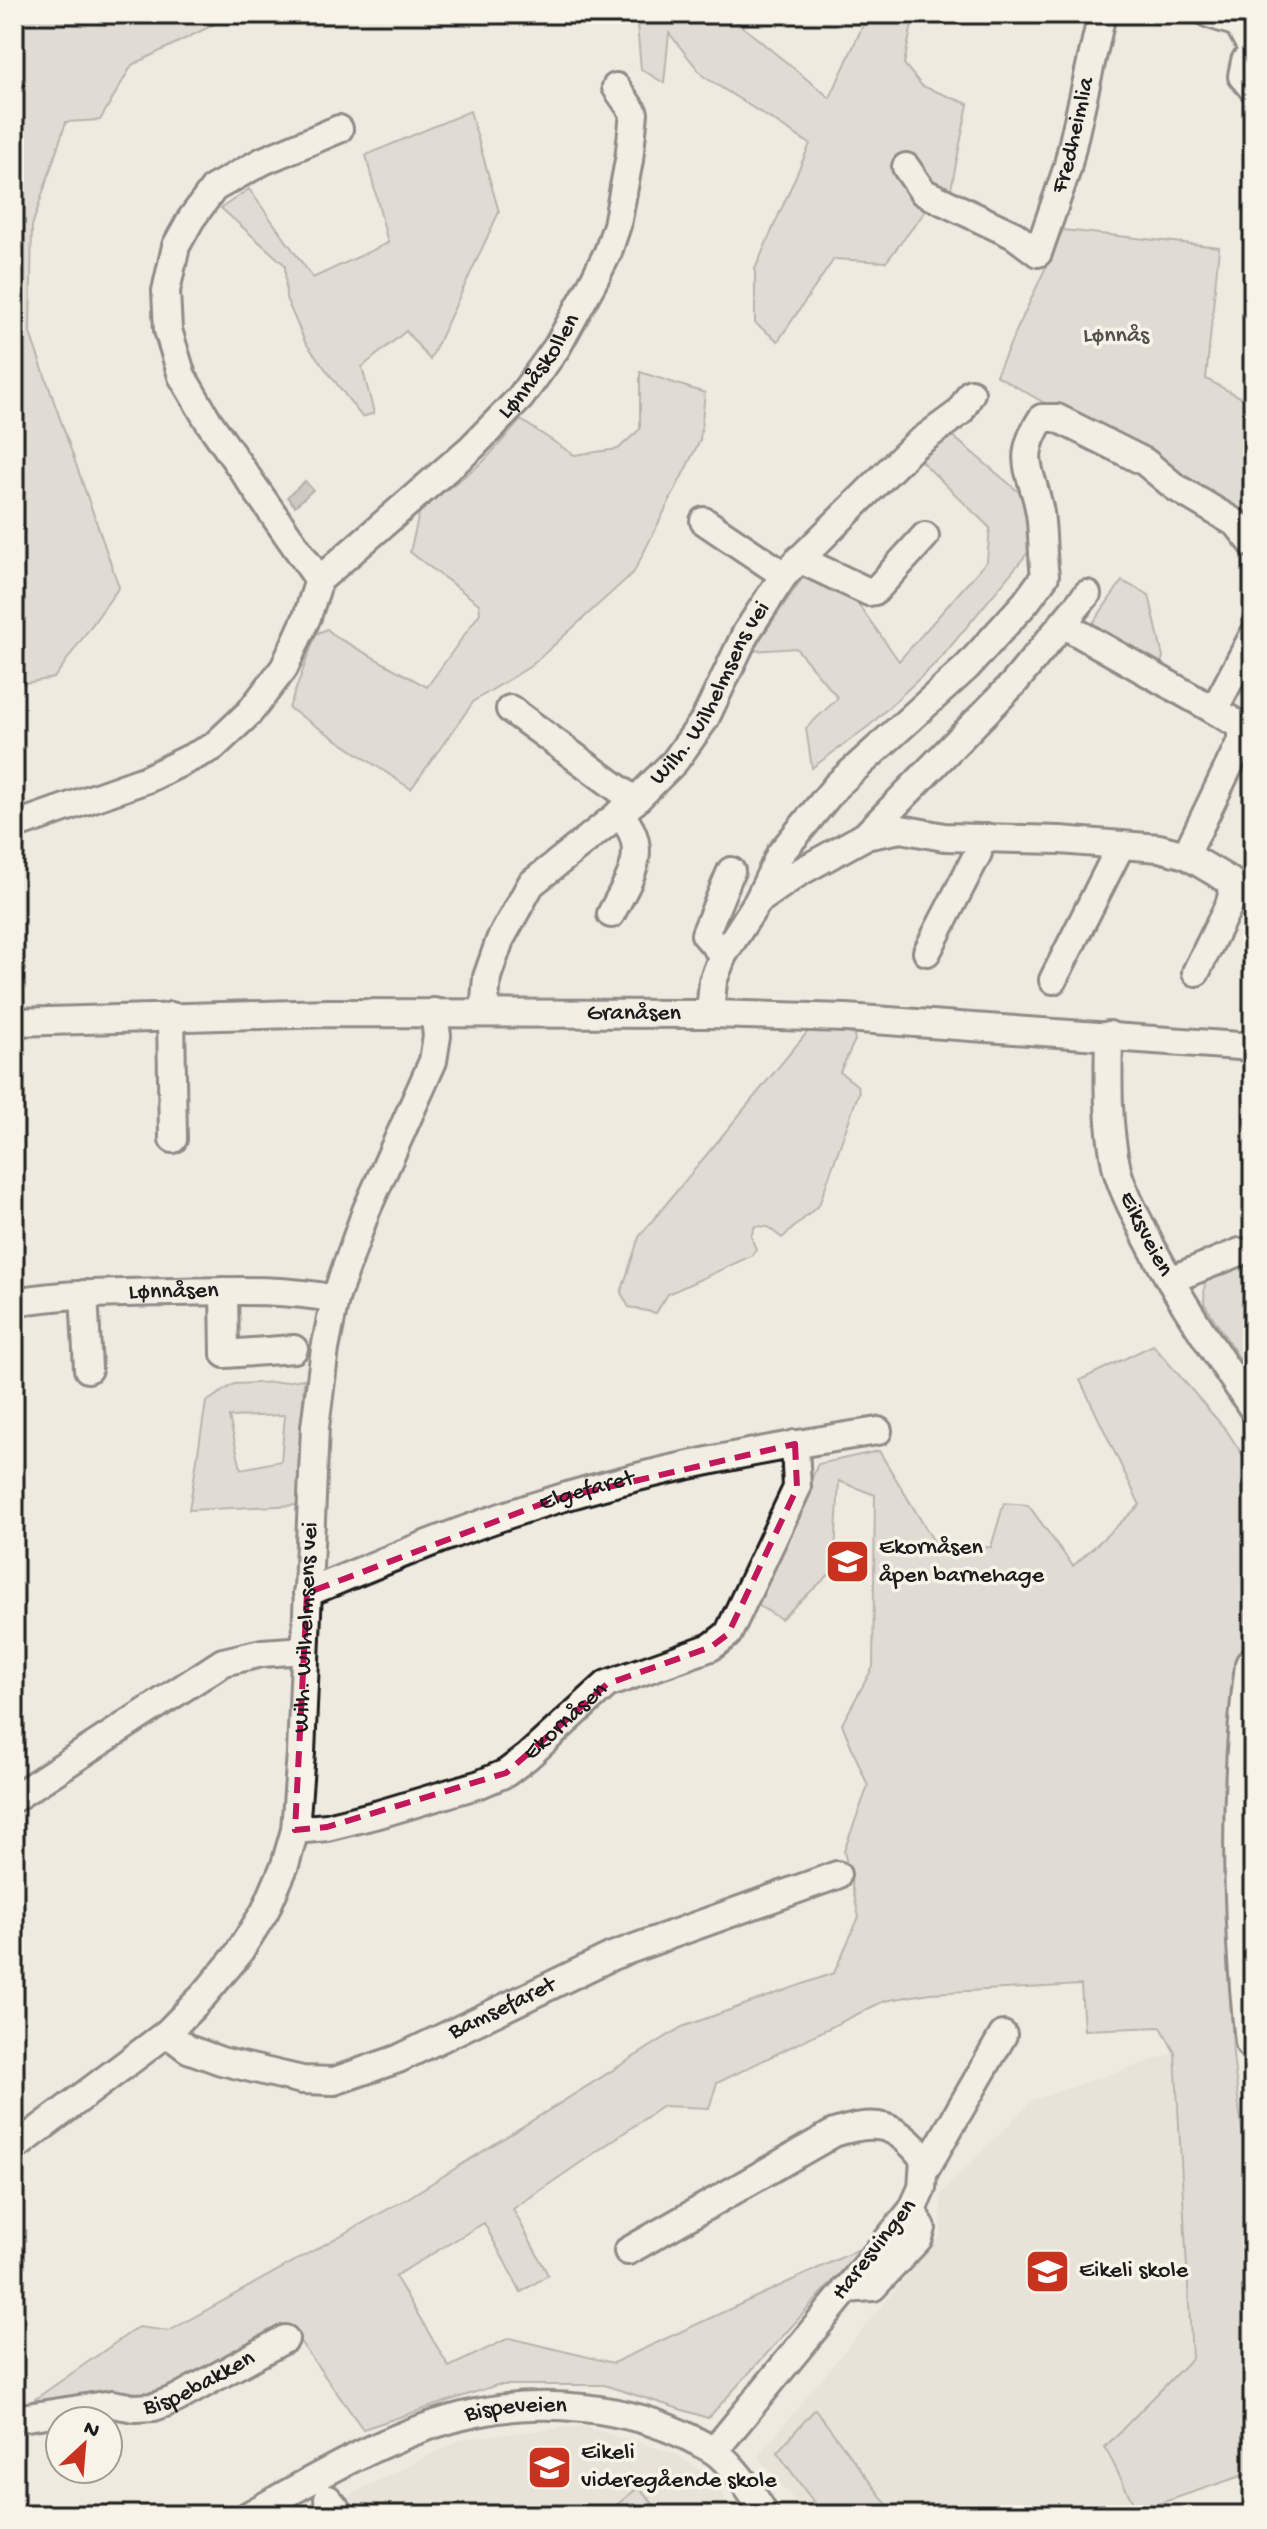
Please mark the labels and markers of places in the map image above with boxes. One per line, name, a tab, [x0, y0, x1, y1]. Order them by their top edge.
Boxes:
place label: Ekornåsen åpen barnehage	[879, 1534, 1045, 1591]
school or university icon: Ekornåsen åpen barnehage	[824, 1538, 872, 1586]
school or university icon: Eikeli skole	[1024, 2247, 1072, 2295]
place label: Eikeli skole	[1079, 2257, 1189, 2286]
place label: Eikeli videregående skole	[581, 2439, 777, 2496]
school or university icon: Eikeli videregående skole	[526, 2443, 574, 2491]

